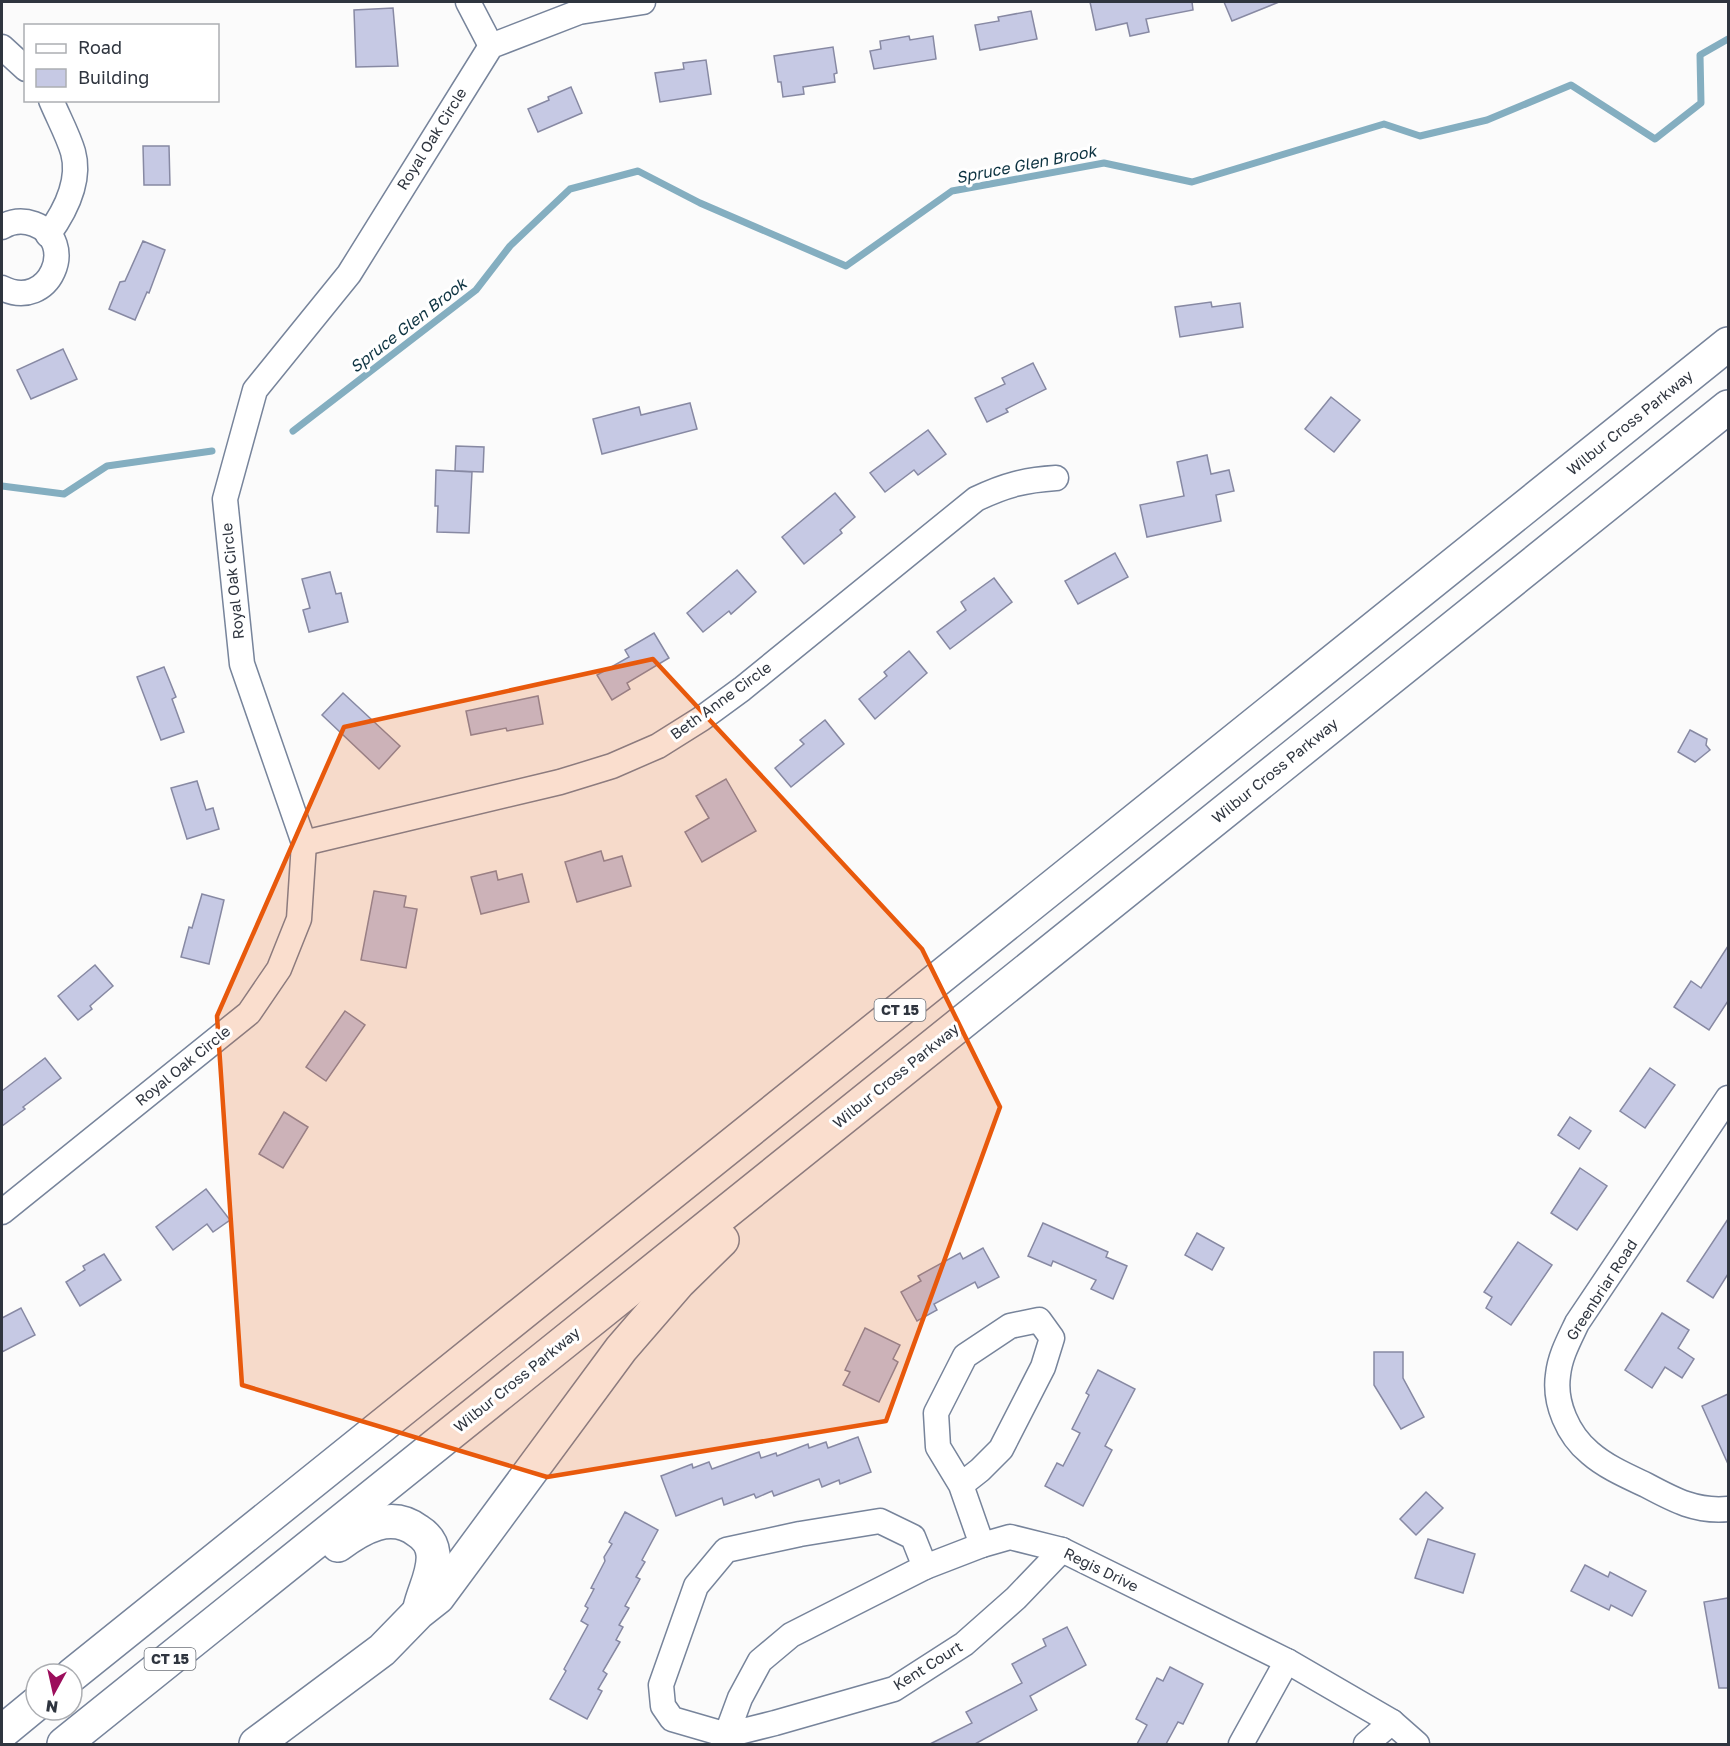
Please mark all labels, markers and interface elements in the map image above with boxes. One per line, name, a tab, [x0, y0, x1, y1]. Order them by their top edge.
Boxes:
legend	[24, 24, 219, 102]
text: Road	[78, 36, 122, 58]
text: Building	[78, 66, 149, 88]
street label: Royal Oak Circle	[393, 84, 470, 193]
water label: Spruce Glen Brook	[954, 140, 1100, 187]
water label: Spruce Glen Brook	[346, 272, 472, 377]
street label: Wilbur Cross Parkway	[1563, 366, 1696, 479]
street label: Royal Oak Circle	[217, 522, 247, 640]
street label: Beth Anne Circle	[667, 657, 775, 743]
street label: Wilbur Cross Parkway	[1208, 714, 1341, 827]
road number: CT 15	[874, 999, 926, 1021]
street label: Wilbur Cross Parkway	[829, 1019, 962, 1132]
street label: Royal Oak Circle	[131, 1021, 234, 1109]
street label: Greenbriar Road	[1562, 1236, 1641, 1343]
street label: Wilbur Cross Parkway	[450, 1323, 583, 1436]
street label: Regis Drive	[1061, 1543, 1142, 1595]
street label: Kent Court	[890, 1637, 965, 1693]
road number: CT 15	[144, 1648, 195, 1670]
north arrow	[24, 1662, 84, 1722]
text: N	[44, 1696, 59, 1718]

